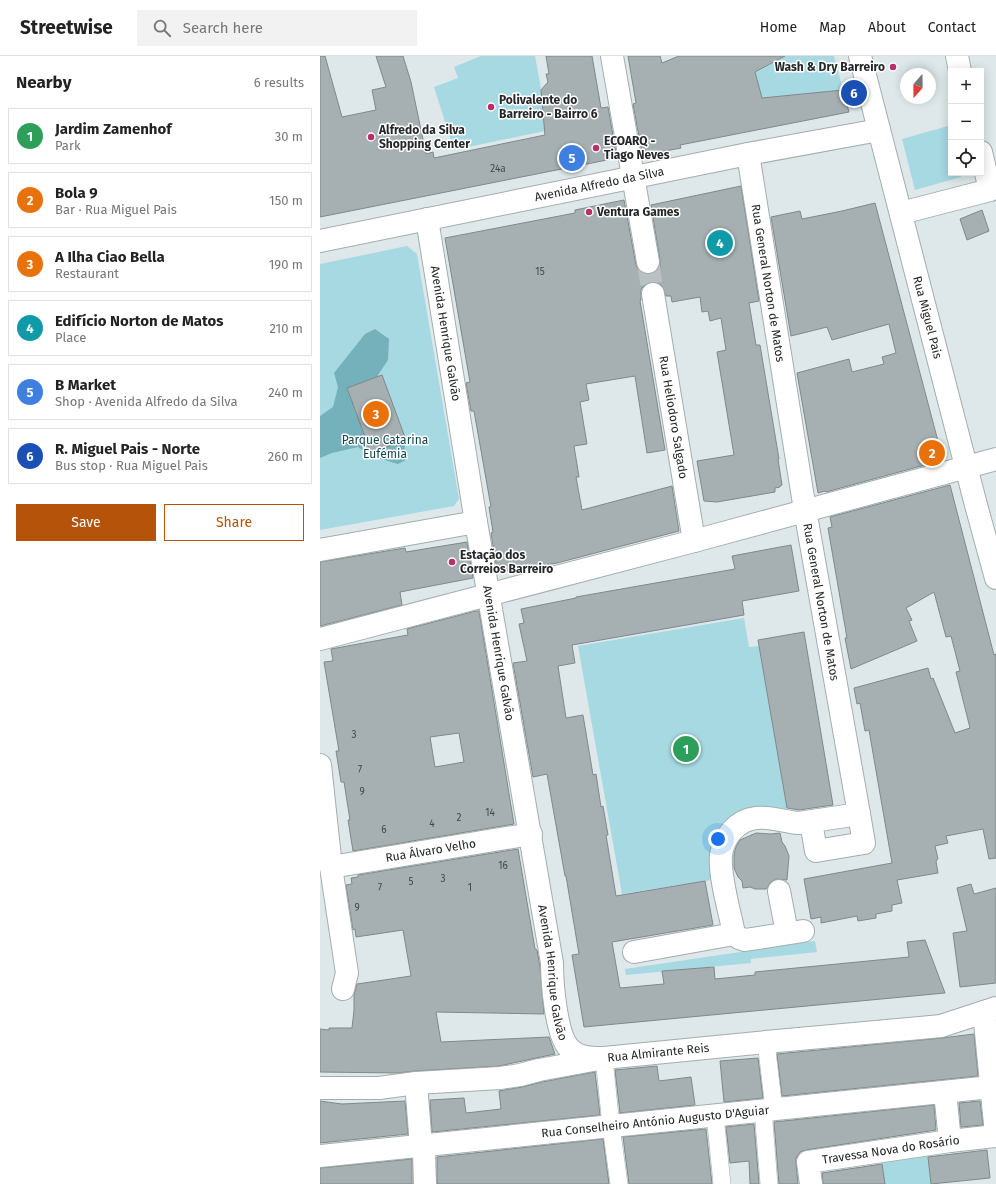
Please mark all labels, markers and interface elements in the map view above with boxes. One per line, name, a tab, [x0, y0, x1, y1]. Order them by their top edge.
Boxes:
search box	[137, 10, 417, 46]
text: Streetwise	[20, 16, 113, 39]
icon: search	[151, 17, 173, 39]
text: Search here	[183, 19, 263, 37]
text: Home	[760, 19, 797, 36]
text: Map	[819, 19, 846, 36]
text: About	[868, 19, 906, 36]
text: Contact	[928, 19, 976, 36]
place label: Wash & Dry Barreiro	[775, 60, 885, 74]
marker: Wash & Dry Barreiro	[888, 62, 898, 72]
north arrow	[900, 68, 936, 104]
map controls	[948, 68, 984, 176]
button: +	[948, 68, 984, 104]
text: Nearby	[16, 72, 71, 93]
text: 6 results	[254, 75, 304, 90]
pin: 6	[841, 78, 867, 108]
place label: Polivalente do Barreiro - Bairro 6	[499, 93, 598, 121]
marker: Polivalente do Barreiro - Bairro 6	[486, 102, 496, 112]
button: −	[948, 104, 984, 140]
text: Jardim Zamenhof	[55, 120, 172, 138]
place label: Alfredo da Silva Shopping Center	[378, 123, 470, 151]
text: 1	[27, 129, 33, 144]
text: 30 m	[275, 129, 303, 144]
marker: Alfredo da Silva Shopping Center	[366, 132, 376, 142]
place label: ECOARQ - Tiago Neves	[604, 134, 670, 162]
text: Park	[55, 138, 81, 153]
button: locate	[948, 140, 984, 176]
pin: 5	[559, 143, 585, 173]
marker: ECOARQ - Tiago Neves	[591, 143, 601, 153]
house number: 24a	[490, 163, 506, 175]
street label: Avenida Alfredo da Silva	[533, 164, 665, 204]
text: Bola 9	[55, 184, 98, 202]
text: 2	[27, 193, 33, 208]
text: 150 m	[269, 193, 303, 208]
text: Bar · Rua Miguel Pais	[55, 202, 177, 217]
street label: Rua General Norton de Matos	[749, 203, 787, 363]
place label: Ventura Games	[596, 205, 679, 219]
marker: Ventura Games	[584, 207, 594, 217]
pin: 4	[707, 228, 733, 258]
text: A Ilha Ciao Bella	[55, 248, 165, 266]
text: 3	[27, 257, 33, 272]
text: 190 m	[269, 257, 303, 272]
street label: Avenida Henrique Galvão	[428, 265, 463, 402]
text: Restaurant	[55, 266, 119, 281]
house number: 15	[535, 266, 545, 278]
street label: Rua Miguel Pais	[910, 275, 945, 361]
text: Edifício Norton de Matos	[55, 312, 224, 330]
text: 4	[26, 321, 34, 336]
text: 210 m	[269, 321, 303, 336]
text: Place	[55, 330, 86, 345]
street label: Rua Heliodoro Salgado	[656, 355, 691, 480]
text: B Market	[55, 376, 116, 394]
text: 5	[27, 385, 33, 400]
text: 240 m	[268, 385, 303, 400]
text: Shop · Avenida Alfredo da Silva	[55, 394, 238, 409]
pin: 3	[363, 399, 389, 429]
park label: Parque Catarina Eufémia	[342, 433, 428, 461]
pin: 2	[919, 438, 945, 468]
text: R. Miguel Pais - Norte	[55, 440, 200, 458]
text: 6	[26, 449, 34, 464]
text: 260 m	[268, 449, 303, 464]
text: Bus stop · Rua Miguel Pais	[55, 458, 208, 473]
button: Save	[16, 504, 156, 541]
button: Share	[164, 504, 304, 541]
street label: Rua General Norton de Matos	[800, 522, 842, 682]
place label: Estação dos Correios Barreiro	[460, 548, 553, 576]
marker: Estação dos Correios Barreiro	[447, 557, 457, 567]
street label: Avenida Henrique Galvão	[480, 584, 517, 722]
house number: 3	[352, 729, 357, 741]
pin: 1	[673, 734, 699, 764]
house number: 7	[358, 764, 363, 776]
house number: 9	[359, 786, 365, 798]
house number: 14	[485, 807, 496, 819]
house number: 2	[457, 812, 462, 824]
house number: 4	[429, 818, 435, 830]
house number: 6	[381, 824, 387, 836]
your location	[708, 829, 728, 849]
street label: Rua Álvaro Velho	[384, 836, 477, 865]
house number: 16	[498, 860, 508, 872]
house number: 3	[441, 873, 446, 885]
house number: 5	[408, 876, 414, 888]
house number: 7	[378, 882, 383, 894]
house number: 1	[468, 882, 472, 894]
house number: 9	[354, 902, 360, 914]
street label: Avenida Henrique Galvão	[535, 904, 570, 1043]
street label: Rua Almirante Reis	[607, 1041, 710, 1065]
street label: Rua Conselheiro António Augusto D'Aguiar	[541, 1103, 770, 1140]
street label: Travessa Nova do Rosário	[821, 1133, 960, 1167]

